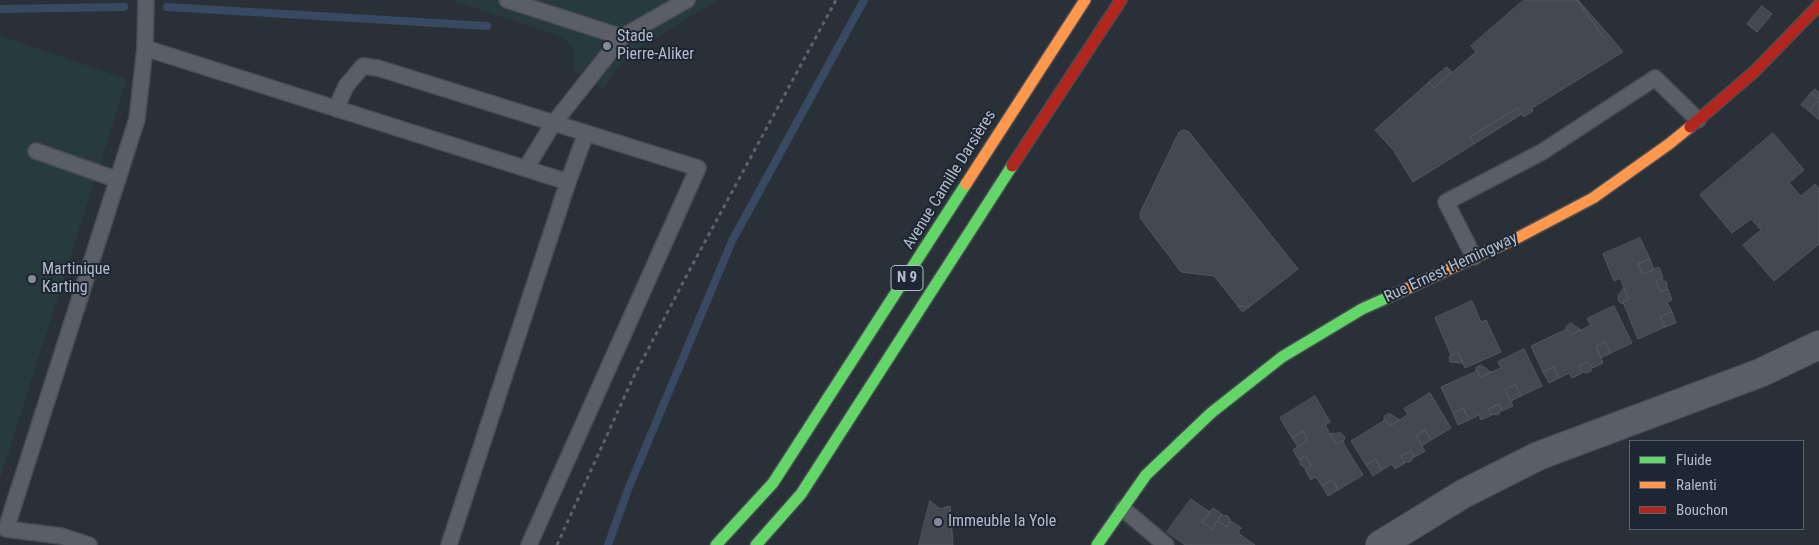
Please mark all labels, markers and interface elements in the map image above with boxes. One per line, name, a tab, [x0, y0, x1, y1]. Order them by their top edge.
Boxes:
place label: Stade Pierre-Aliker	[617, 27, 694, 65]
marker: Stade Pierre-Aliker	[601, 40, 613, 52]
street label: Avenue Camille Darsières	[899, 107, 1001, 253]
street label: Rue Ernest Hemingway	[1381, 229, 1521, 307]
place label: Martinique Karting	[42, 260, 110, 298]
road number: N 9	[891, 266, 923, 290]
marker: Martinique Karting	[26, 273, 38, 285]
legend	[1629, 440, 1804, 530]
text: Fluide	[1676, 451, 1712, 469]
text: Ralenti	[1676, 476, 1717, 494]
text: Bouchon	[1676, 501, 1728, 519]
place label: Immeuble la Yole	[948, 512, 1056, 532]
marker: Immeuble la Yole	[932, 516, 944, 528]

